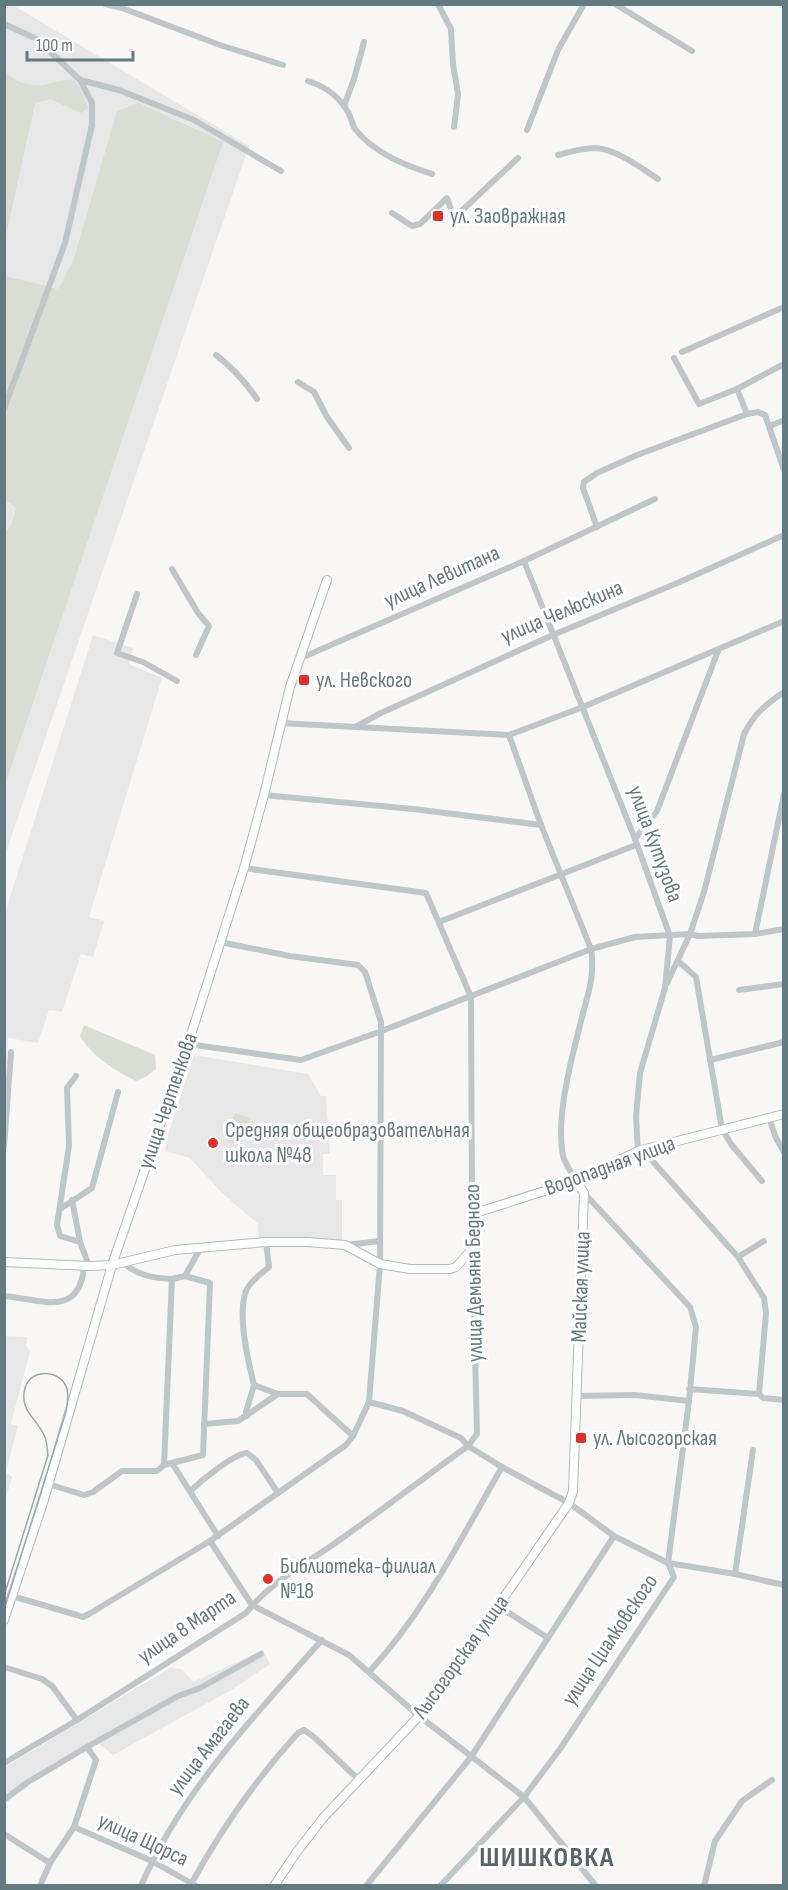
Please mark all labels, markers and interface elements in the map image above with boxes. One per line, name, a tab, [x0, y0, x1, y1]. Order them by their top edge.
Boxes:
scale bar	[27, 24, 134, 62]
text: 100 m	[36, 35, 73, 56]
place label: ул. Заовражная	[450, 203, 566, 230]
marker: ул. Заовражная	[431, 209, 445, 223]
street label: улица Левитана	[380, 540, 504, 614]
street label: улица Челюскина	[497, 574, 627, 650]
place label: ул. Невского	[316, 667, 412, 694]
marker: ул. Невского	[297, 673, 311, 687]
street label: улица Кутузова	[622, 782, 688, 906]
street label: улица Чертенкова	[132, 1029, 204, 1173]
place label: Средняя общеобразовательная школа №48	[225, 1117, 470, 1169]
street label: Водопадная улица	[541, 1130, 679, 1202]
marker: Средняя общеобразовательная школа №48	[206, 1136, 220, 1150]
street label: улица Демьяна Бедного	[459, 1184, 489, 1362]
street label: Майская улица	[566, 1231, 596, 1343]
place label: ул. Лысогорская	[593, 1425, 717, 1452]
marker: ул. Лысогорская	[574, 1431, 588, 1445]
place label: Библиотека-филиал №18	[280, 1553, 436, 1605]
street label: улица Циалковского	[556, 1569, 664, 1711]
marker: Библиотека-филиал №18	[261, 1572, 275, 1586]
street label: улица 8 Марта	[133, 1584, 241, 1670]
street label: Лысогорская улица	[406, 1590, 515, 1725]
street label: улица Амагаева	[162, 1691, 256, 1801]
street label: улица Щорса	[93, 1807, 193, 1873]
district label: ШИШКОВКА	[479, 1841, 615, 1874]

